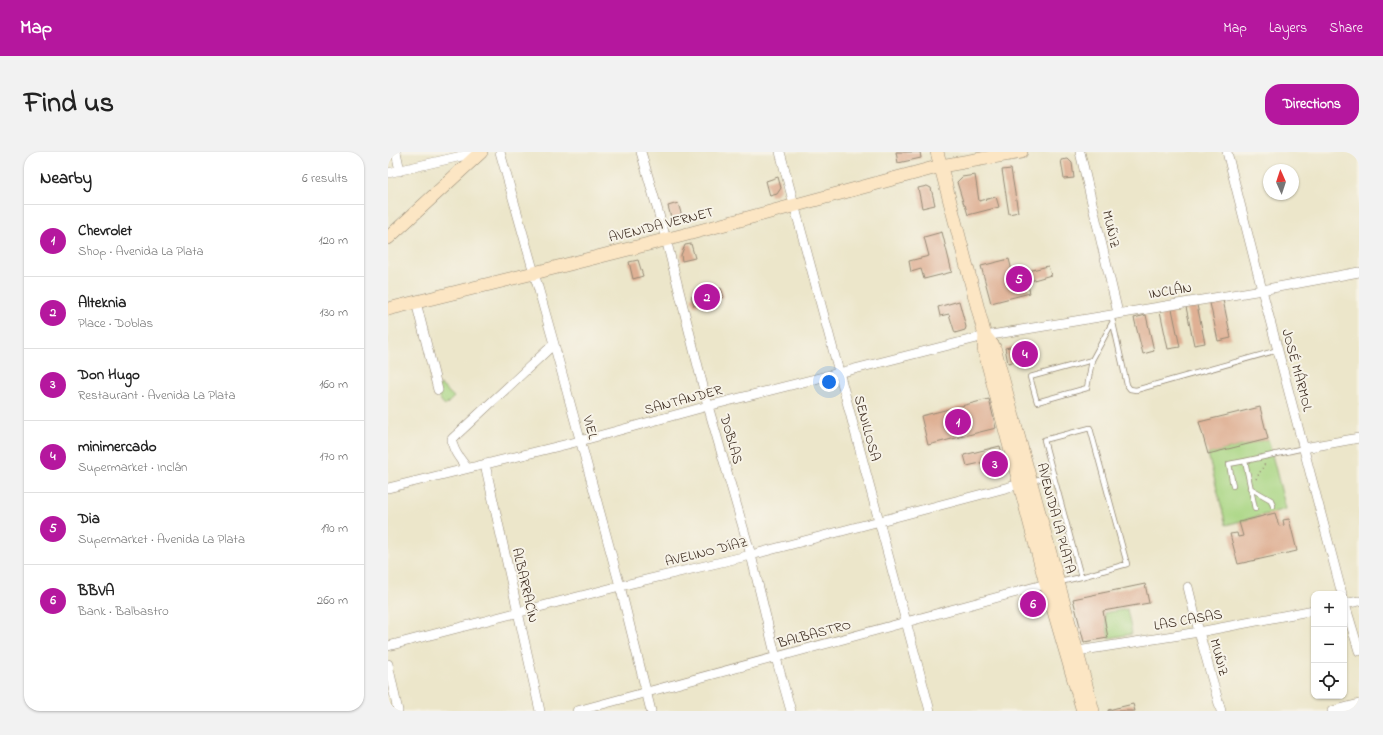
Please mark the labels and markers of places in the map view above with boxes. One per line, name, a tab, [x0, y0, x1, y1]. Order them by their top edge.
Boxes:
pin: 5	[1006, 264, 1032, 294]
pin: 2	[694, 282, 720, 312]
pin: 4	[1012, 339, 1038, 369]
pin: 1	[945, 407, 971, 437]
pin: 3	[982, 449, 1008, 479]
pin: 6	[1020, 589, 1046, 619]

